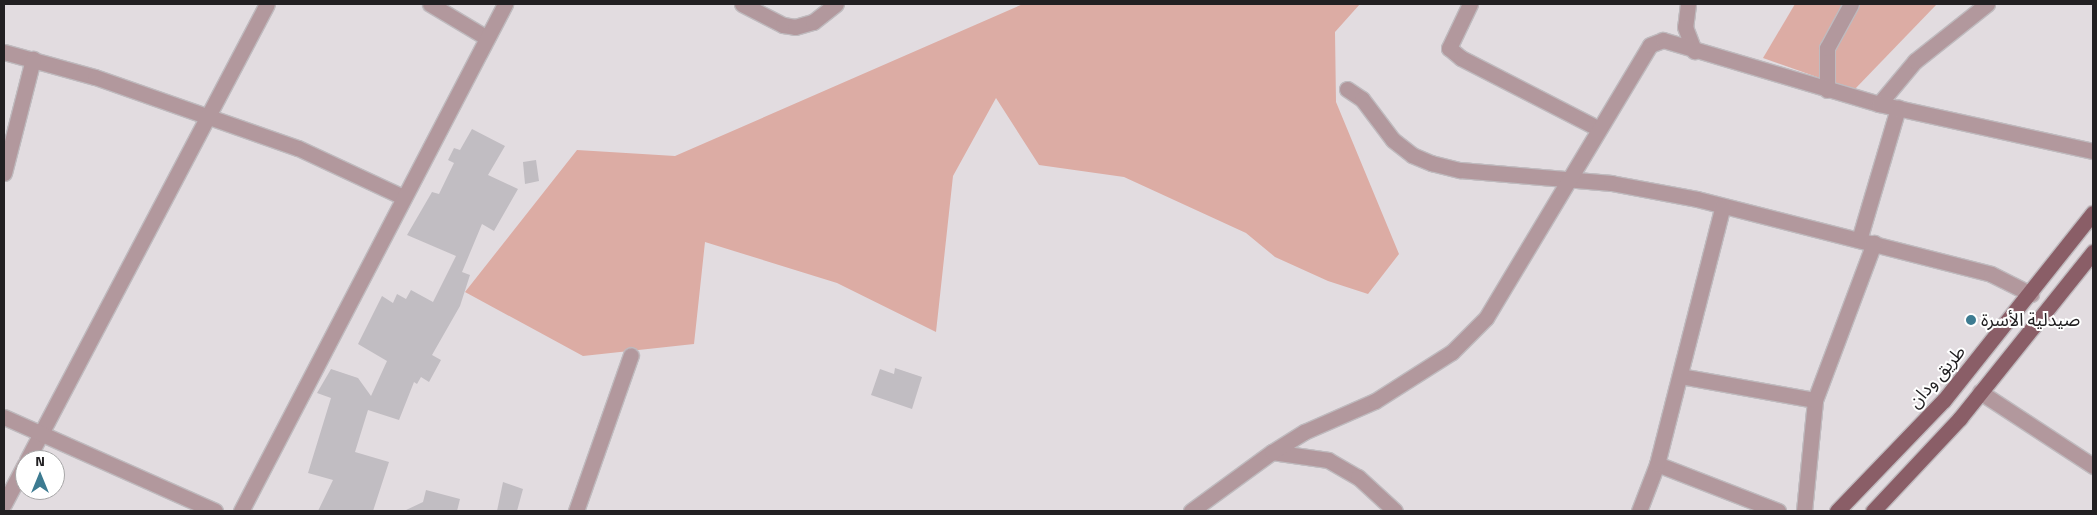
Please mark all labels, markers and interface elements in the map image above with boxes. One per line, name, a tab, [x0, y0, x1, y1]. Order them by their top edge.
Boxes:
place label: صيدلية الأسرة	[1981, 309, 2080, 331]
marker: صيدلية الأسرة	[1965, 314, 1977, 326]
street label: طريق ودان	[1904, 341, 1970, 413]
north arrow	[15, 450, 65, 500]
text: N	[35, 450, 45, 471]

